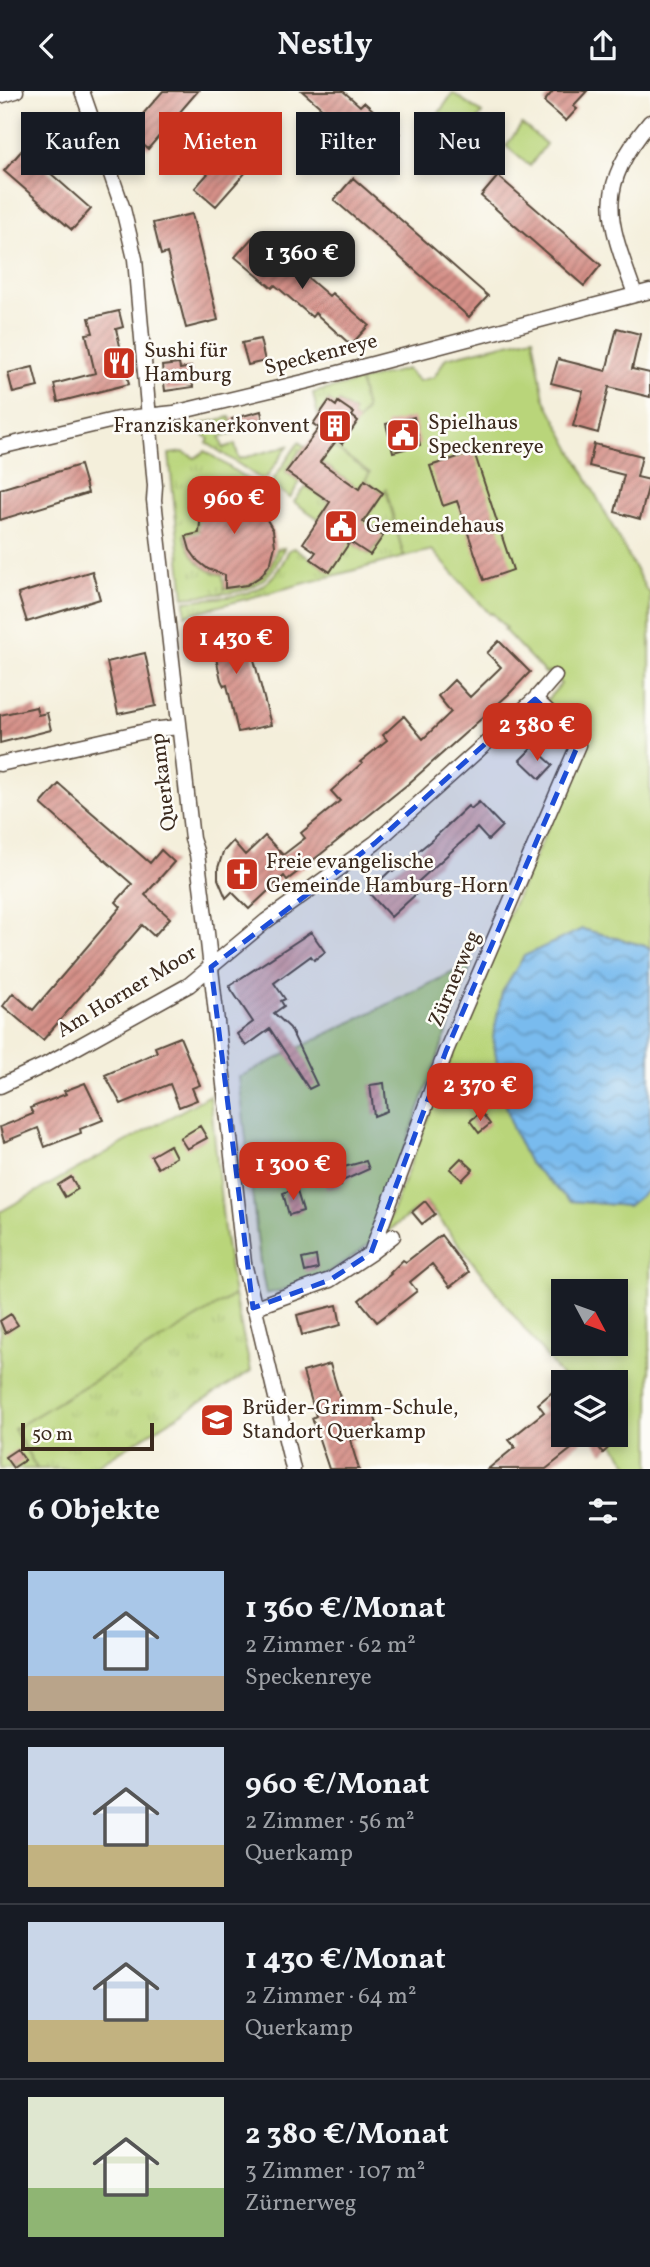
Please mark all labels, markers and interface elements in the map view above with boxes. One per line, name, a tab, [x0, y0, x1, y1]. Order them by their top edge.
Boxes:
text: Nestly	[278, 24, 372, 68]
icon: back	[28, 27, 66, 65]
icon: share	[584, 27, 622, 65]
chip: Kaufen	[21, 112, 145, 175]
chip: Mieten	[159, 112, 282, 175]
chip: Filter	[296, 112, 400, 175]
chip: Neu	[414, 112, 505, 175]
pin: 1 360 €	[237, 231, 367, 291]
text: 1 360 €	[265, 238, 339, 270]
street label: Speckenreye	[261, 327, 381, 383]
place label: Sushi für Hamburg	[144, 337, 232, 390]
restaurant icon: Sushi für Hamburg	[100, 344, 138, 382]
building icon: Franziskanerkonvent	[316, 407, 354, 445]
place label: Spielhaus Speckenreye	[428, 409, 544, 462]
place label: Franziskanerkonvent	[113, 412, 310, 441]
public building icon: Spielhaus Speckenreye	[384, 416, 422, 454]
pin: 960 €	[185, 477, 283, 536]
text: 960 €	[203, 483, 265, 515]
public building icon: Gemeindehaus	[322, 507, 360, 545]
place label: Gemeindehaus	[366, 512, 504, 541]
pin: 1 430 €	[171, 617, 301, 676]
text: 1 430 €	[199, 623, 273, 655]
pin: 2 380 €	[472, 703, 602, 763]
text: 2 380 €	[499, 710, 575, 742]
street label: Querkamp	[144, 731, 184, 833]
place label: Freie evangelische Gemeinde Hamburg-Horn	[266, 848, 509, 901]
church icon: Freie evangelische Gemeinde Hamburg-Horn	[223, 855, 261, 893]
street label: Zürnerweg	[422, 926, 488, 1032]
street label: Am Horner Moor	[51, 938, 203, 1045]
pin: 2 370 €	[415, 1063, 545, 1123]
text: 2 370 €	[443, 1070, 517, 1102]
pin: 1 300 €	[228, 1143, 358, 1202]
text: 1 300 €	[255, 1149, 331, 1181]
north arrow	[551, 1279, 628, 1356]
map controls	[551, 1279, 628, 1447]
button: layers	[551, 1370, 628, 1447]
place label: Brüder-Grimm-Schule, Standort Querkamp	[242, 1394, 458, 1447]
school or university icon: Brüder-Grimm-Schule, Standort Querkamp	[198, 1401, 236, 1439]
scale bar	[21, 1420, 154, 1452]
text: 50 m	[32, 1422, 73, 1448]
text: 6 Objekte	[28, 1490, 160, 1532]
icon: filters	[584, 1492, 622, 1530]
text: 1 360 €/Monat	[245, 1588, 445, 1630]
icon: home	[84, 1599, 168, 1683]
text: 2 Zimmer · 62 m²	[245, 1630, 416, 1662]
text: Speckenreye	[245, 1662, 372, 1694]
text: 960 €/Monat	[245, 1764, 429, 1806]
icon: home	[84, 1775, 168, 1859]
text: 2 Zimmer · 56 m²	[245, 1806, 415, 1838]
text: Querkamp	[245, 1838, 353, 1870]
text: 1 430 €/Monat	[245, 1939, 446, 1981]
icon: home	[84, 1950, 168, 2034]
text: 2 Zimmer · 64 m²	[245, 1981, 417, 2013]
text: Querkamp	[245, 2013, 353, 2045]
text: 2 380 €/Monat	[245, 2114, 449, 2156]
icon: home	[84, 2125, 168, 2209]
text: 3 Zimmer · 107 m²	[245, 2156, 425, 2188]
text: Zürnerweg	[245, 2188, 357, 2220]

